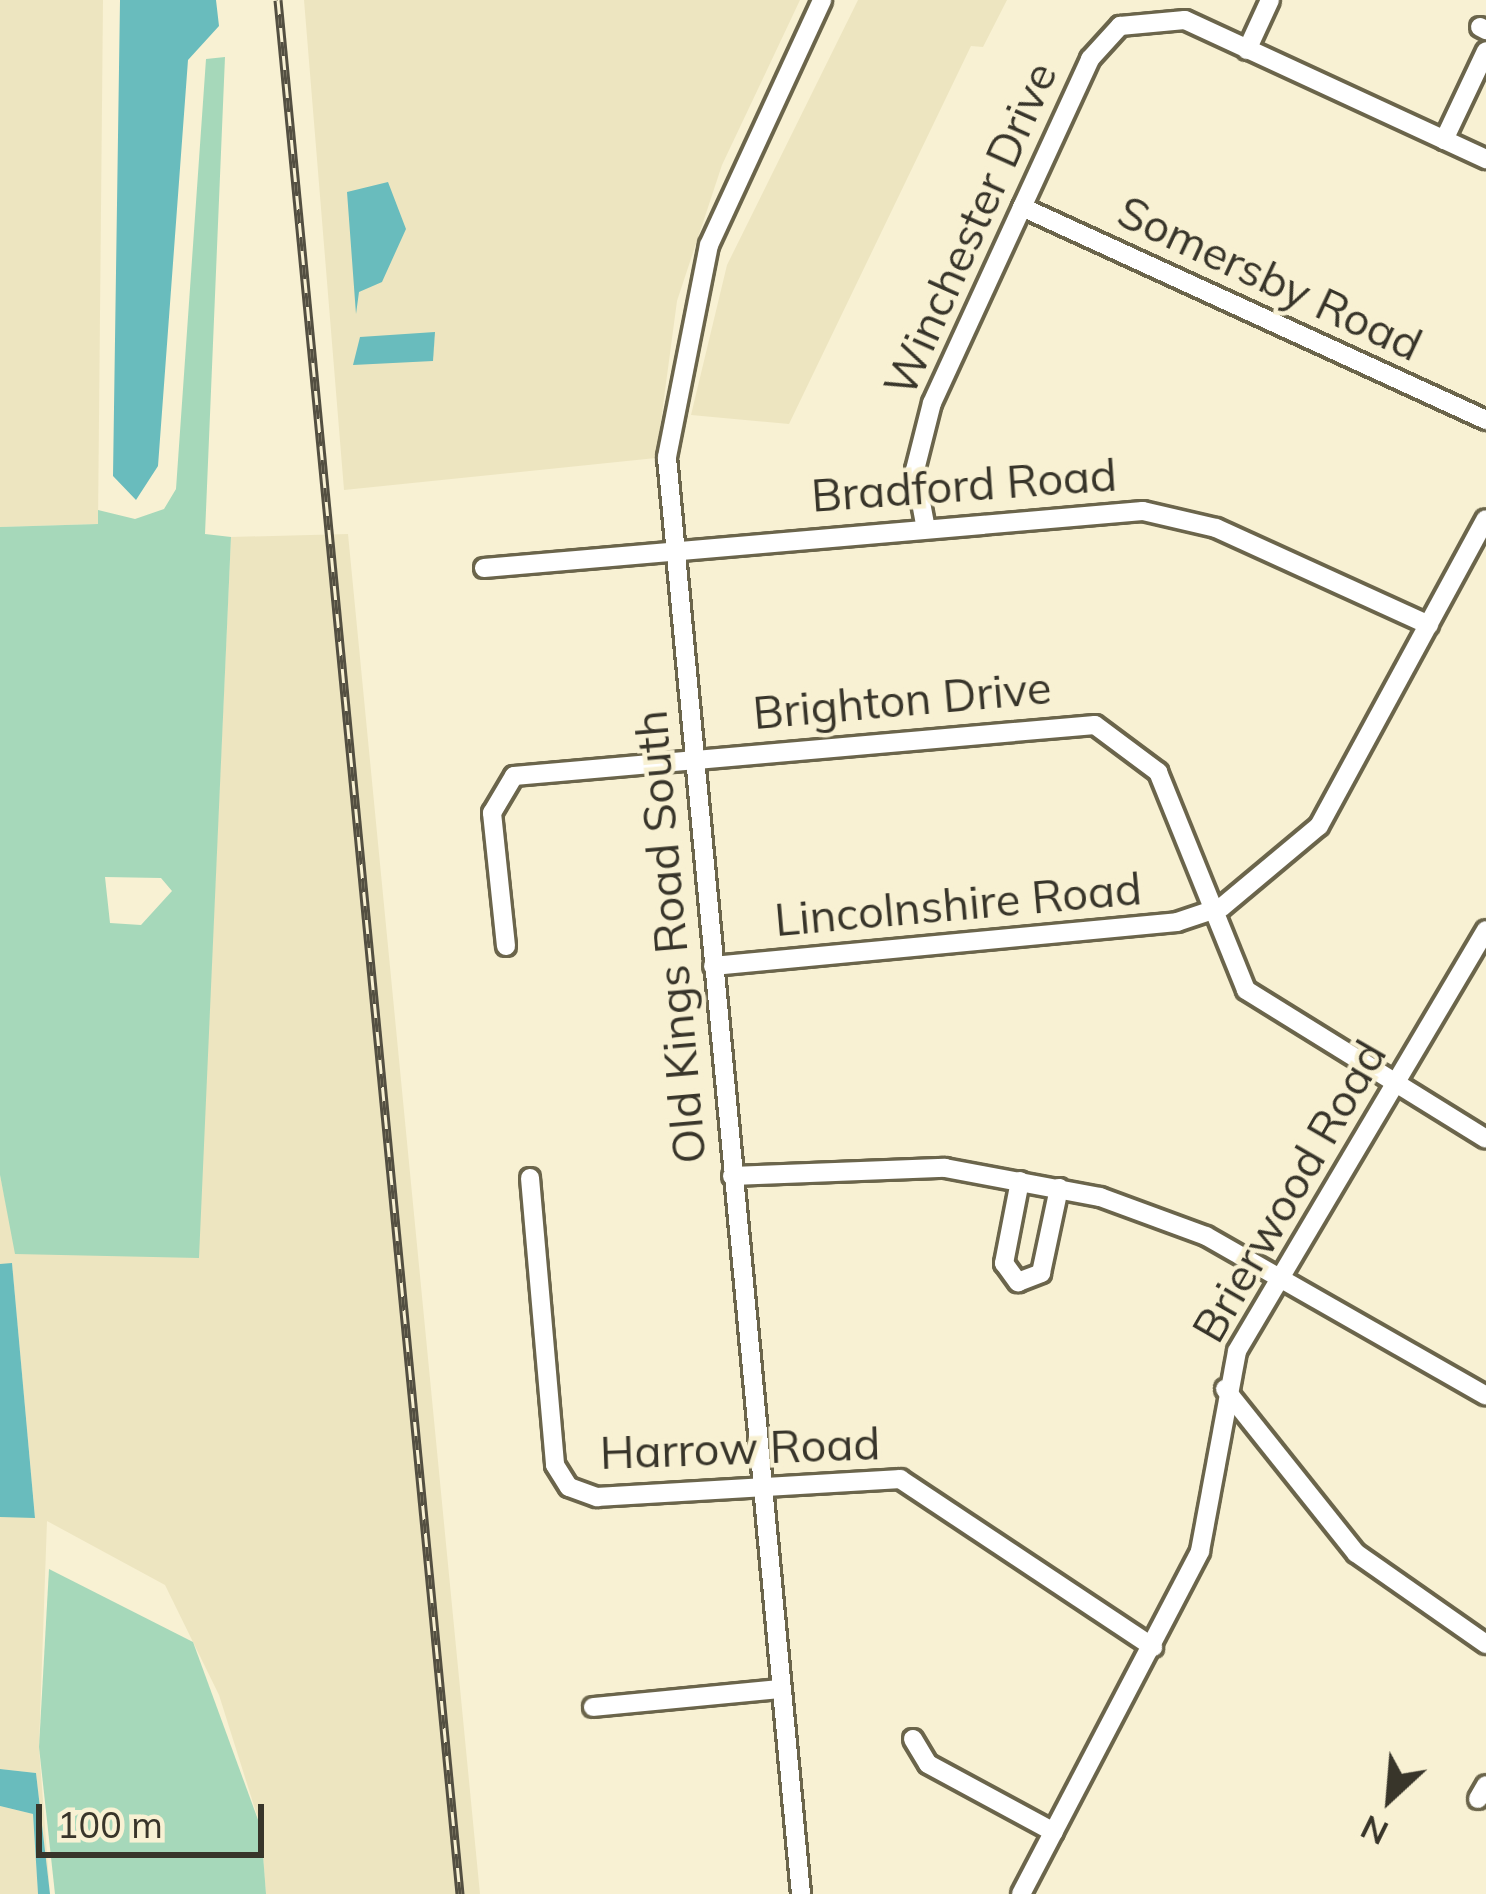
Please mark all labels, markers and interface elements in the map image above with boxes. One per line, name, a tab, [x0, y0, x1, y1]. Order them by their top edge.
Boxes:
street label: Winchester Drive	[872, 54, 1068, 404]
street label: Somersby Road	[1110, 184, 1430, 372]
street label: Bradford Road	[809, 447, 1119, 523]
street label: Brighton Drive	[751, 660, 1053, 740]
street label: Old Kings Road South	[623, 708, 717, 1166]
street label: Lincolnshire Road	[772, 861, 1144, 947]
street label: Brierwood Road	[1181, 1031, 1397, 1351]
street label: Harrow Road	[599, 1416, 881, 1480]
north arrow	[1330, 1738, 1450, 1858]
scale bar	[42, 1780, 270, 1854]
text: 100 m	[57, 1802, 163, 1847]
text: N	[1354, 1807, 1394, 1855]

